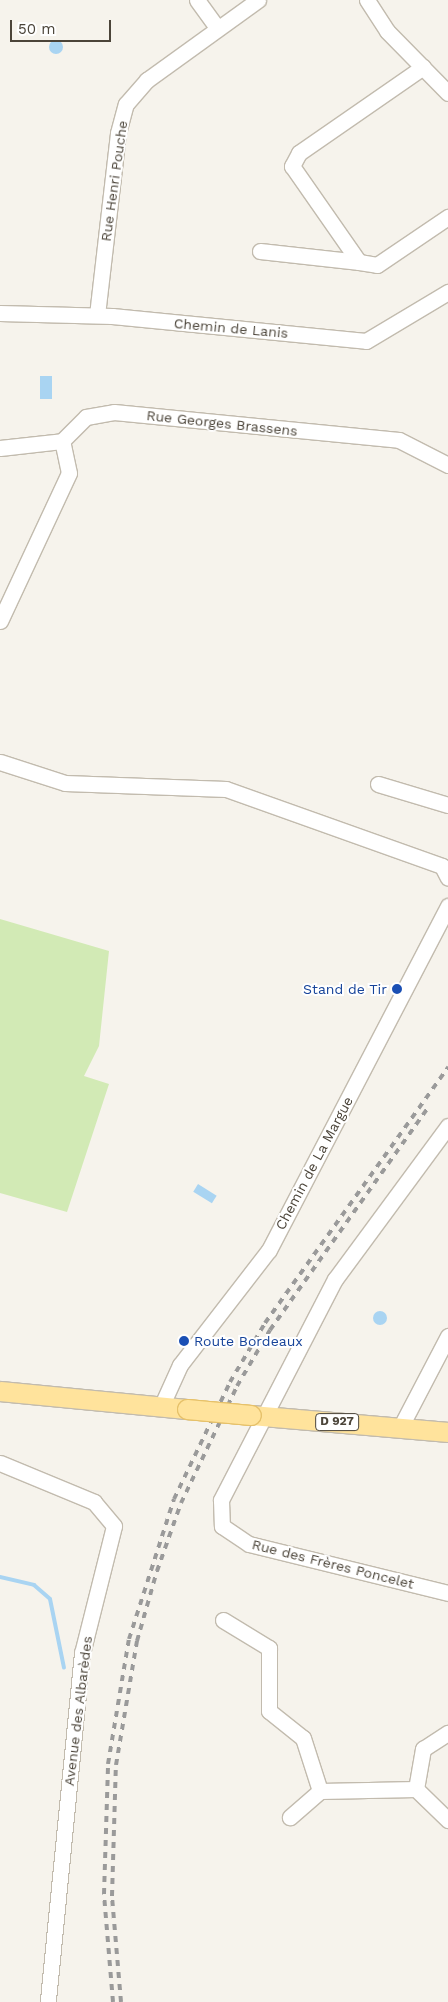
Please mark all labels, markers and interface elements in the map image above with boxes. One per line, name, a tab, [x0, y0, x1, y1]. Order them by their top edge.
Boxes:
scale bar	[12, 10, 114, 42]
text: 50 m	[18, 20, 55, 38]
street label: Rue Henri Pouche	[97, 120, 131, 242]
street label: Chemin de Lanis	[173, 315, 289, 341]
street label: Rue Georges Brassens	[146, 407, 298, 439]
place label: Stand de Tir	[303, 981, 387, 997]
marker: Stand de Tir	[391, 983, 403, 995]
street label: Chemin de La Margue	[272, 1093, 356, 1233]
place label: Route Bordeaux	[194, 1333, 303, 1349]
marker: Route Bordeaux	[178, 1335, 190, 1347]
road number: D 927	[314, 1412, 360, 1431]
street label: Rue des Frères Poncelet	[250, 1536, 416, 1592]
street label: Avenue des Albarèdes	[60, 1635, 96, 1787]

